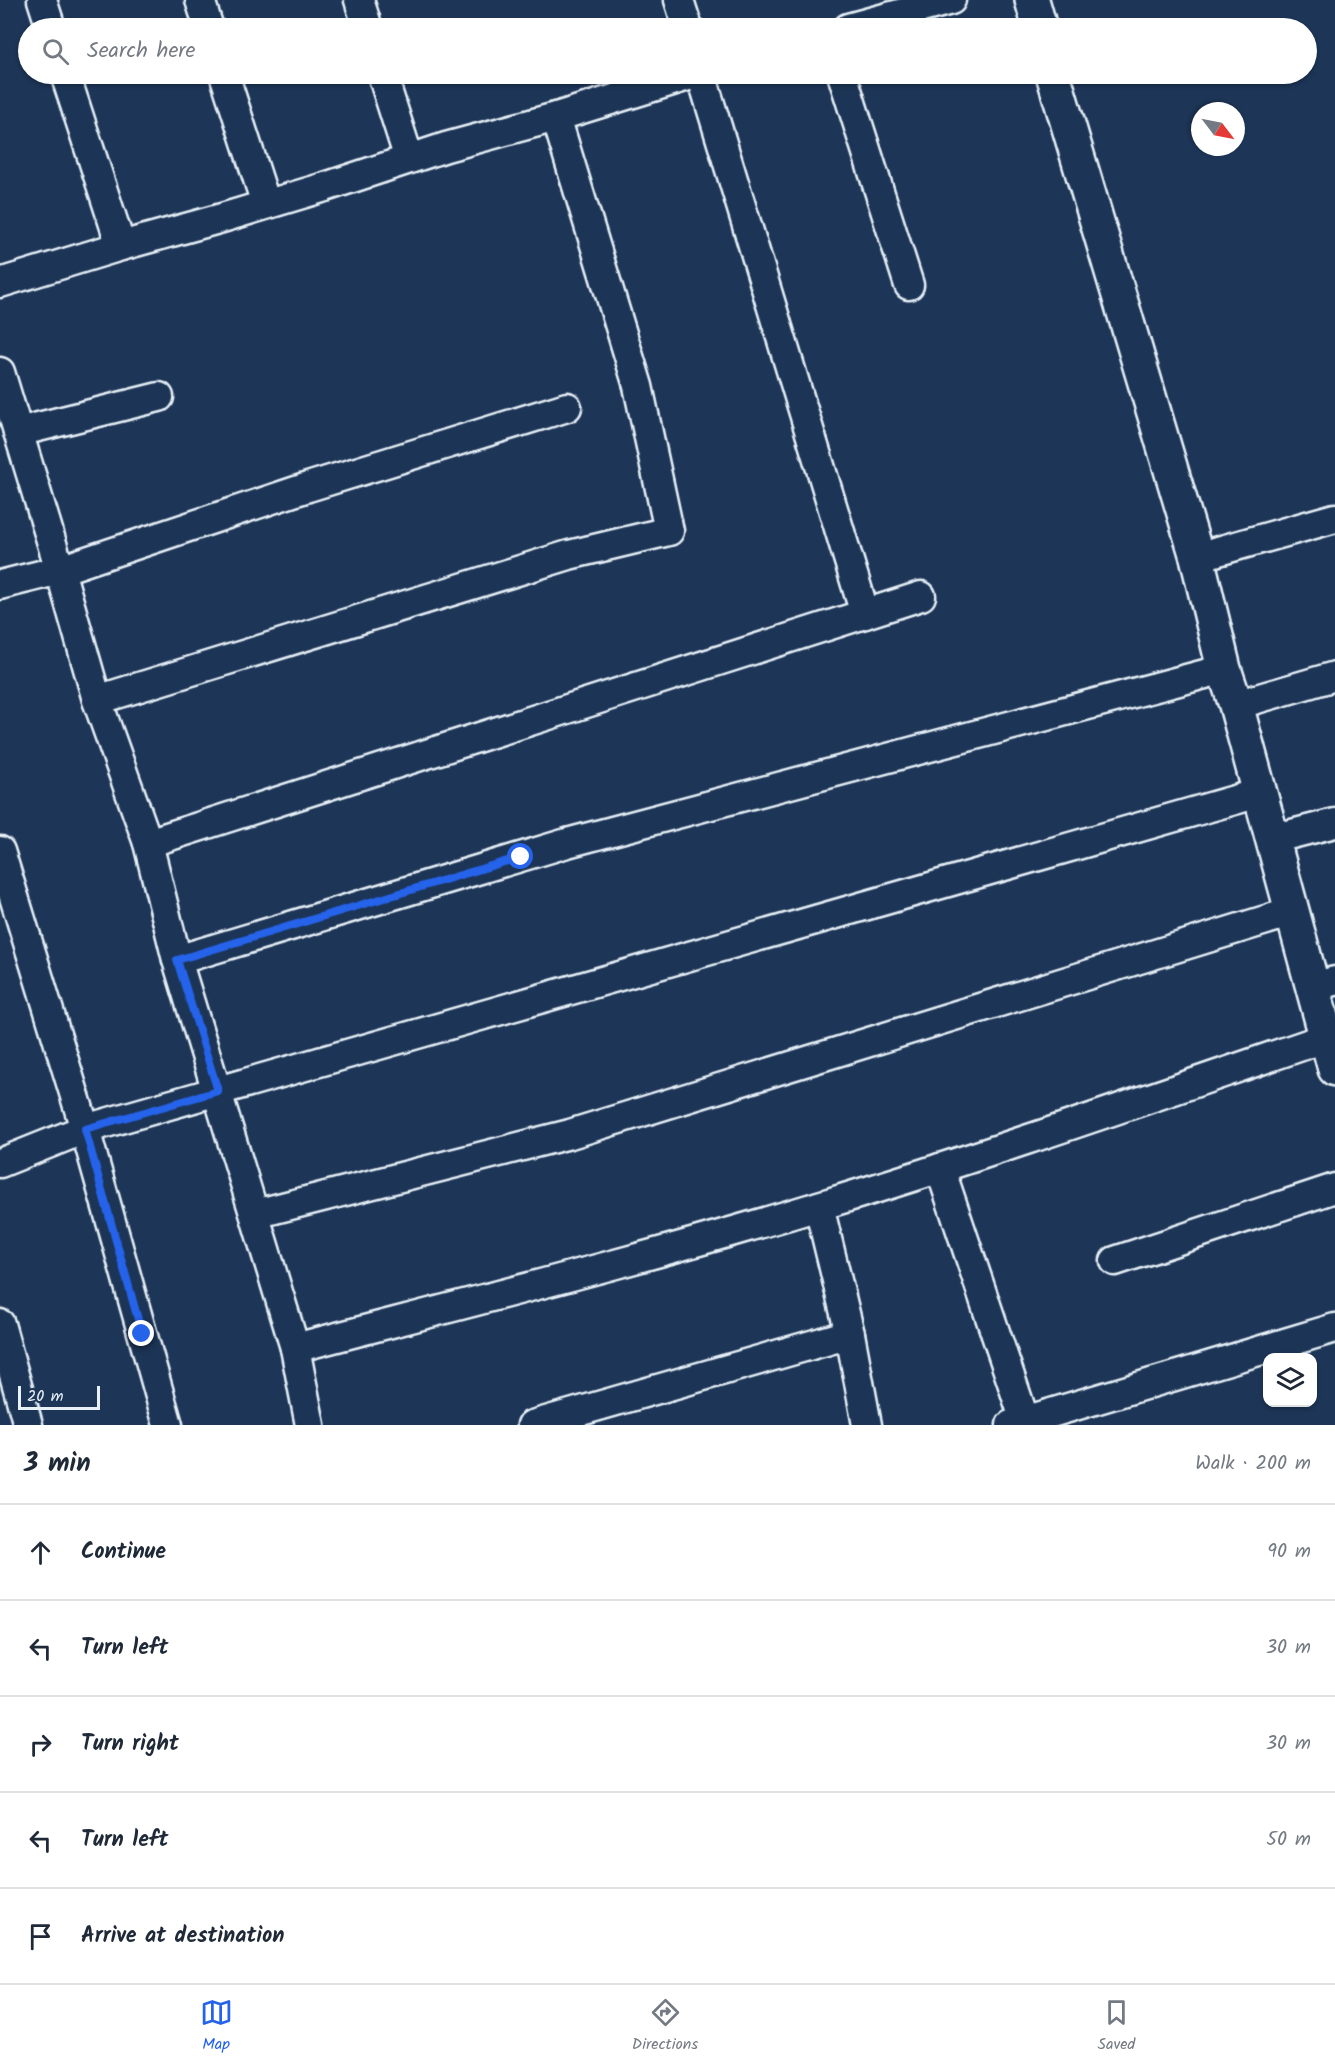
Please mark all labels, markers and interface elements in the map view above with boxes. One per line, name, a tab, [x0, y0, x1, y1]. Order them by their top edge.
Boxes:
search box	[18, 18, 1317, 84]
text: Search here	[87, 34, 195, 69]
icon: search	[39, 35, 72, 68]
north arrow	[1191, 102, 1245, 156]
route start	[507, 843, 533, 869]
route end	[128, 1320, 154, 1346]
map controls	[1263, 1353, 1317, 1407]
button: layers	[1263, 1353, 1317, 1407]
scale bar	[18, 1383, 100, 1410]
text: 20 m	[27, 1384, 63, 1409]
text: 3 min	[24, 1443, 91, 1485]
text: Walk · 200 m	[1195, 1448, 1311, 1480]
text: Continue	[81, 1535, 166, 1570]
icon: ahead	[24, 1536, 57, 1569]
text: 90 m	[1267, 1536, 1311, 1568]
text: Turn left	[81, 1631, 168, 1666]
icon: left	[24, 1632, 57, 1665]
text: 30 m	[1266, 1632, 1311, 1664]
text: Turn right	[81, 1727, 179, 1762]
icon: right	[24, 1728, 57, 1761]
text: 30 m	[1266, 1728, 1311, 1760]
text: Turn left	[81, 1823, 168, 1858]
icon: left	[24, 1824, 57, 1857]
text: 50 m	[1266, 1824, 1311, 1856]
text: Arrive at destination	[81, 1919, 284, 1954]
icon: arrive	[24, 1920, 57, 1953]
tab: Map	[200, 1996, 233, 2057]
tab: Directions	[632, 1996, 698, 2057]
tab: Saved	[1097, 1996, 1135, 2057]

